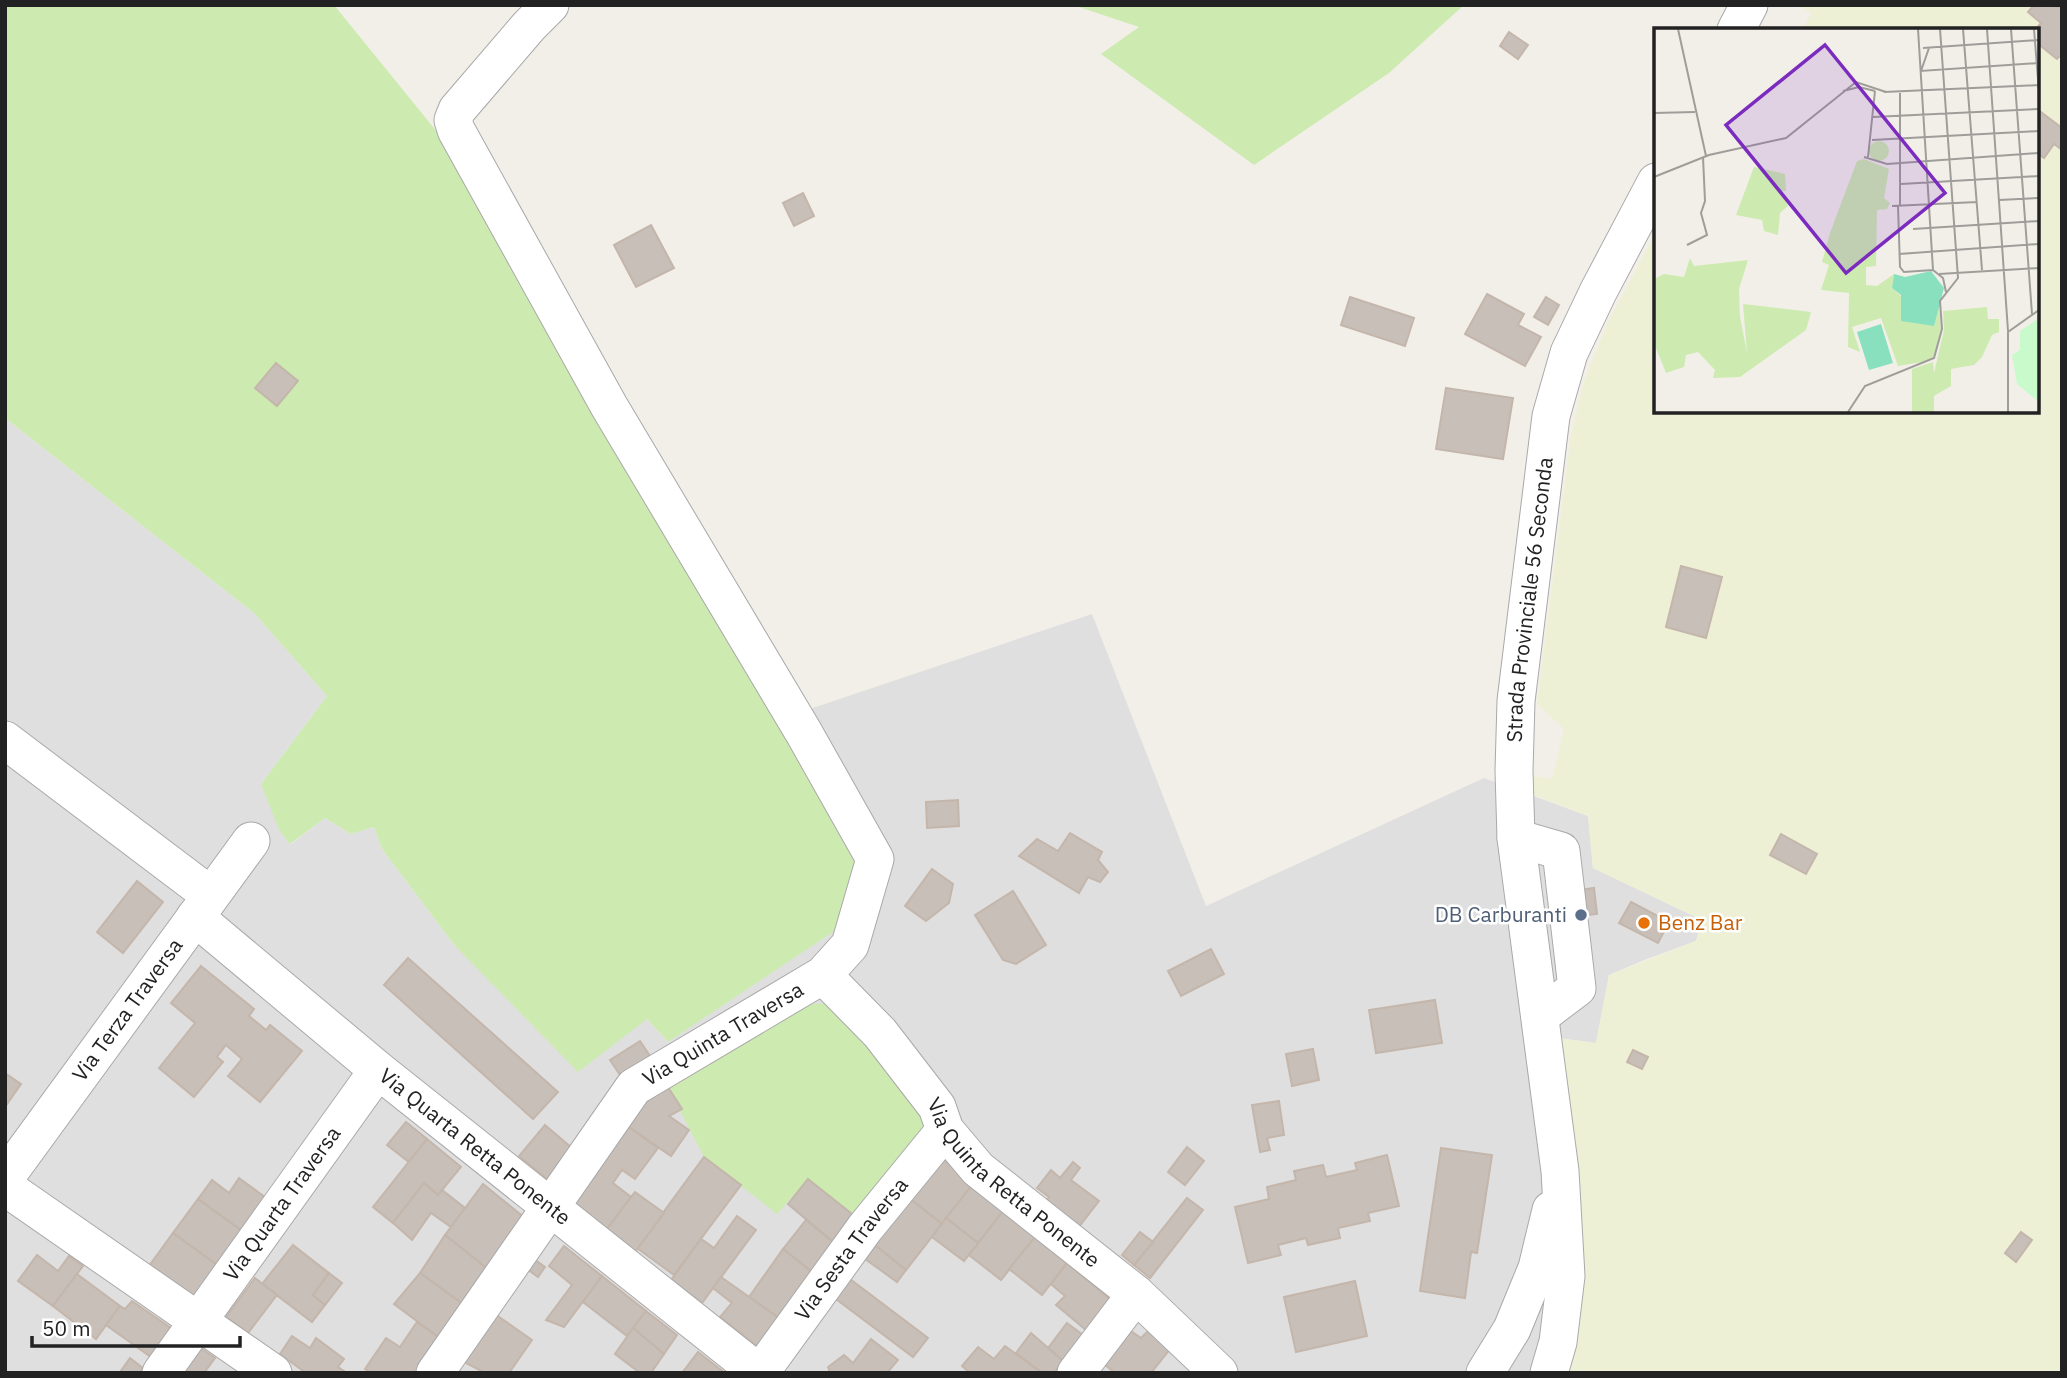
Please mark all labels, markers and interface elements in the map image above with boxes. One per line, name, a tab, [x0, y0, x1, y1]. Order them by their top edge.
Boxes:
inset map	[1654, 28, 2039, 413]
street label: Strada Provinciale 56 Seconda	[1500, 455, 1559, 743]
place label: DB Carburanti	[1435, 900, 1567, 928]
marker: DB Carburanti	[1573, 907, 1589, 923]
place label: Benz Bar	[1658, 908, 1743, 936]
marker: Benz Bar	[1636, 915, 1652, 931]
street label: Via Terza Traversa	[65, 932, 188, 1087]
street label: Via Quinta Traversa	[637, 975, 808, 1092]
street label: Via Quarta Retta Ponente	[374, 1061, 577, 1231]
street label: Via Quinta Retta Ponente	[922, 1091, 1106, 1273]
street label: Via Quarta Traversa	[216, 1120, 346, 1286]
street label: Via Sesta Traversa	[788, 1171, 914, 1326]
scale bar	[32, 1304, 240, 1348]
text: 50 m	[42, 1314, 91, 1342]

